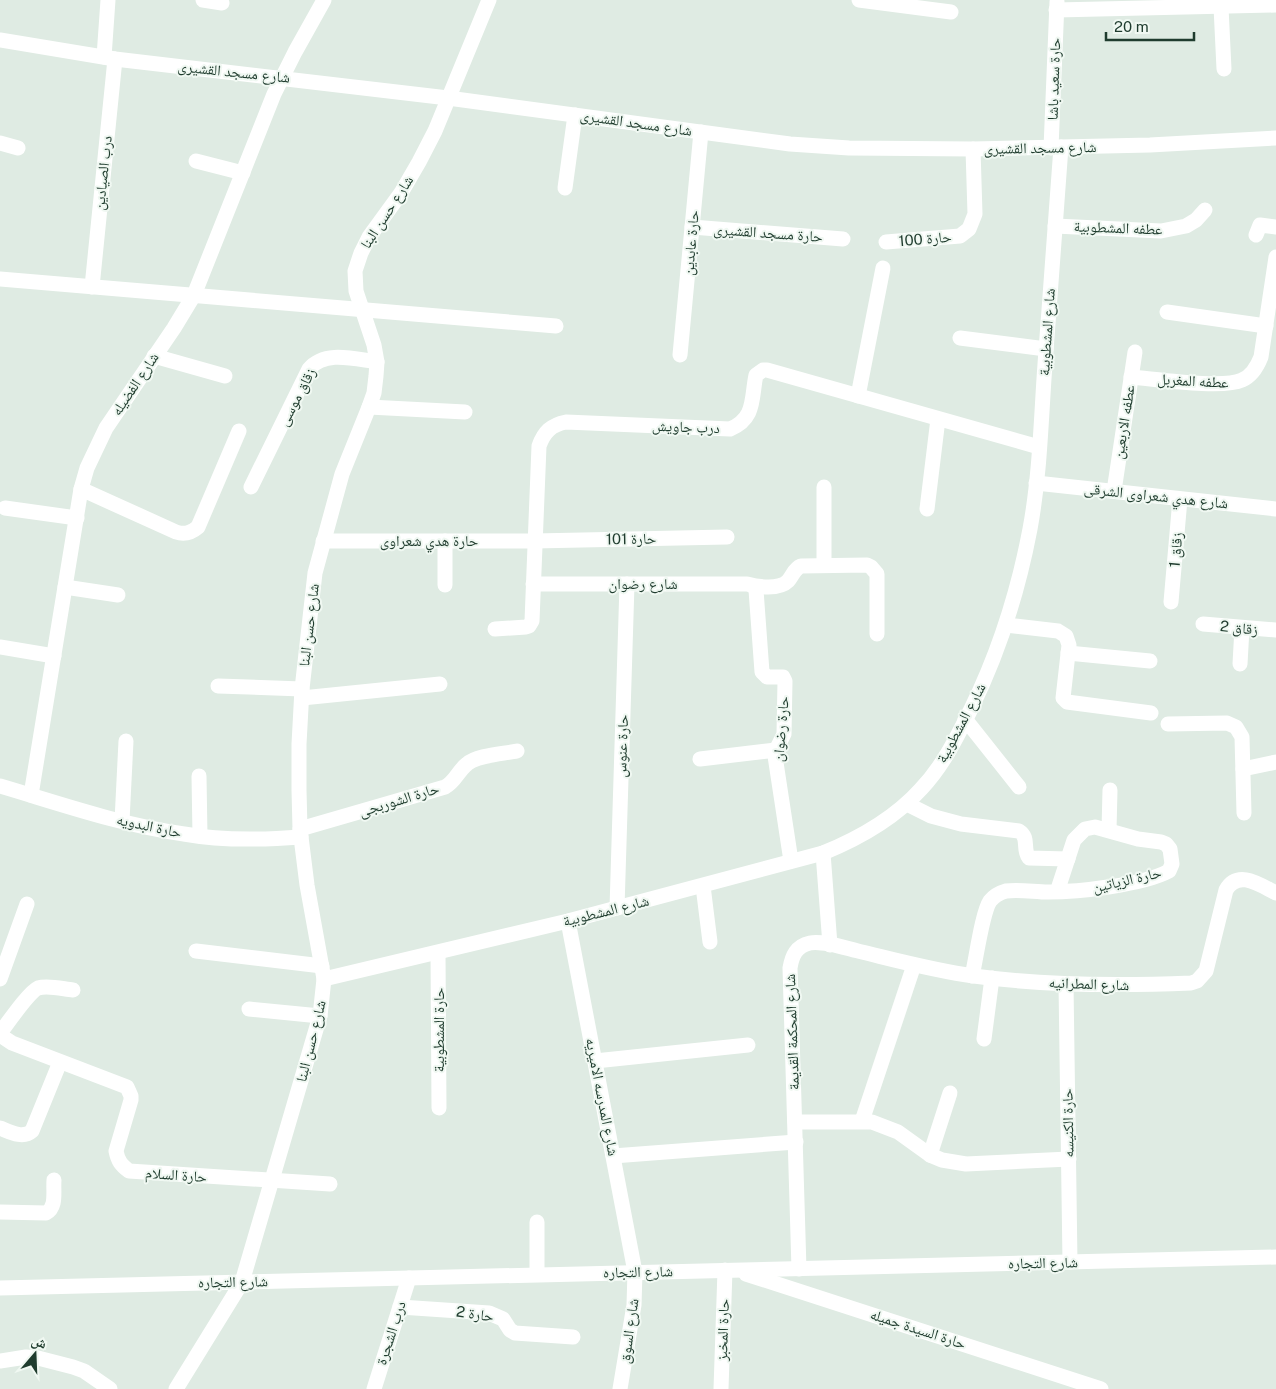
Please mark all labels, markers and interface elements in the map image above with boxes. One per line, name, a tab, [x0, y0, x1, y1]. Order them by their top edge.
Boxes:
scale bar	[1106, 10, 1194, 42]
text: 20 m	[1114, 18, 1149, 35]
street label: حارة سعيد باشا	[1044, 37, 1064, 121]
street label: شارع مسجد القشيرى	[177, 57, 291, 88]
street label: شارع مسجد القشيرى	[579, 106, 693, 141]
street label: درب الصيادين	[90, 135, 117, 211]
street label: شارع مسجد القشيرى	[983, 138, 1097, 159]
street label: شارع حسن البنا	[357, 172, 418, 252]
street label: حارة عابدين	[679, 209, 704, 276]
street label: عطفه المشطوبية	[1073, 217, 1163, 239]
street label: حارة مسجد القشيرى	[713, 220, 824, 247]
street label: حارة 100	[898, 228, 953, 250]
street label: شارع المشطوبية	[1035, 287, 1060, 376]
street label: شارع الفضيله	[107, 349, 164, 420]
street label: زقاق موسى	[274, 365, 321, 430]
street label: عطفه المغربل	[1157, 370, 1230, 393]
street label: عطفه الاربعين	[1109, 383, 1140, 461]
street label: درب جاويش	[652, 417, 720, 438]
street label: شارع هدي شعراوى الشرقى	[1083, 479, 1229, 515]
street label: حارة 101	[606, 530, 657, 548]
street label: زقاق 1	[1165, 531, 1188, 568]
street label: حارة هدي شعراوى	[380, 532, 479, 553]
street label: شارع رضوان	[608, 575, 678, 594]
street label: شارع حسن البنا	[295, 582, 324, 668]
street label: زقاق 2	[1219, 617, 1259, 640]
street label: شارع المشطوبية	[932, 680, 991, 766]
street label: حارة رضوان	[769, 695, 794, 763]
street label: حارة عنوس	[612, 714, 633, 778]
street label: حارة الشوربجى	[357, 779, 442, 822]
street label: حارة البدويه	[115, 810, 184, 842]
street label: حارة الزياتين	[1091, 863, 1164, 898]
street label: شارع المشطوبية	[561, 892, 651, 931]
street label: شارع المحكمة القديمة	[781, 973, 804, 1090]
street label: شارع المطرانيه	[1048, 974, 1130, 995]
street label: حارة المشطوبية	[430, 987, 448, 1072]
street label: شارع حسن البنا	[292, 998, 331, 1084]
street label: شارع المدرسه الاميريه	[581, 1036, 622, 1158]
street label: حارة الكنيسه	[1058, 1088, 1078, 1158]
street label: حارة السلام	[144, 1164, 208, 1187]
street label: شارع التجاره	[1008, 1253, 1078, 1274]
street label: شارع التجاره	[603, 1262, 673, 1283]
street label: شارع التجاره	[198, 1272, 268, 1293]
street label: شارع السوق	[616, 1297, 643, 1365]
street label: حارة المخبز	[713, 1298, 733, 1362]
street label: درب الشجرة	[372, 1299, 410, 1367]
street label: حارة 2	[455, 1302, 495, 1326]
street label: حارة السيدة جميله	[868, 1305, 969, 1353]
north arrow	[10, 1329, 60, 1379]
text: ش	[29, 1332, 49, 1353]

